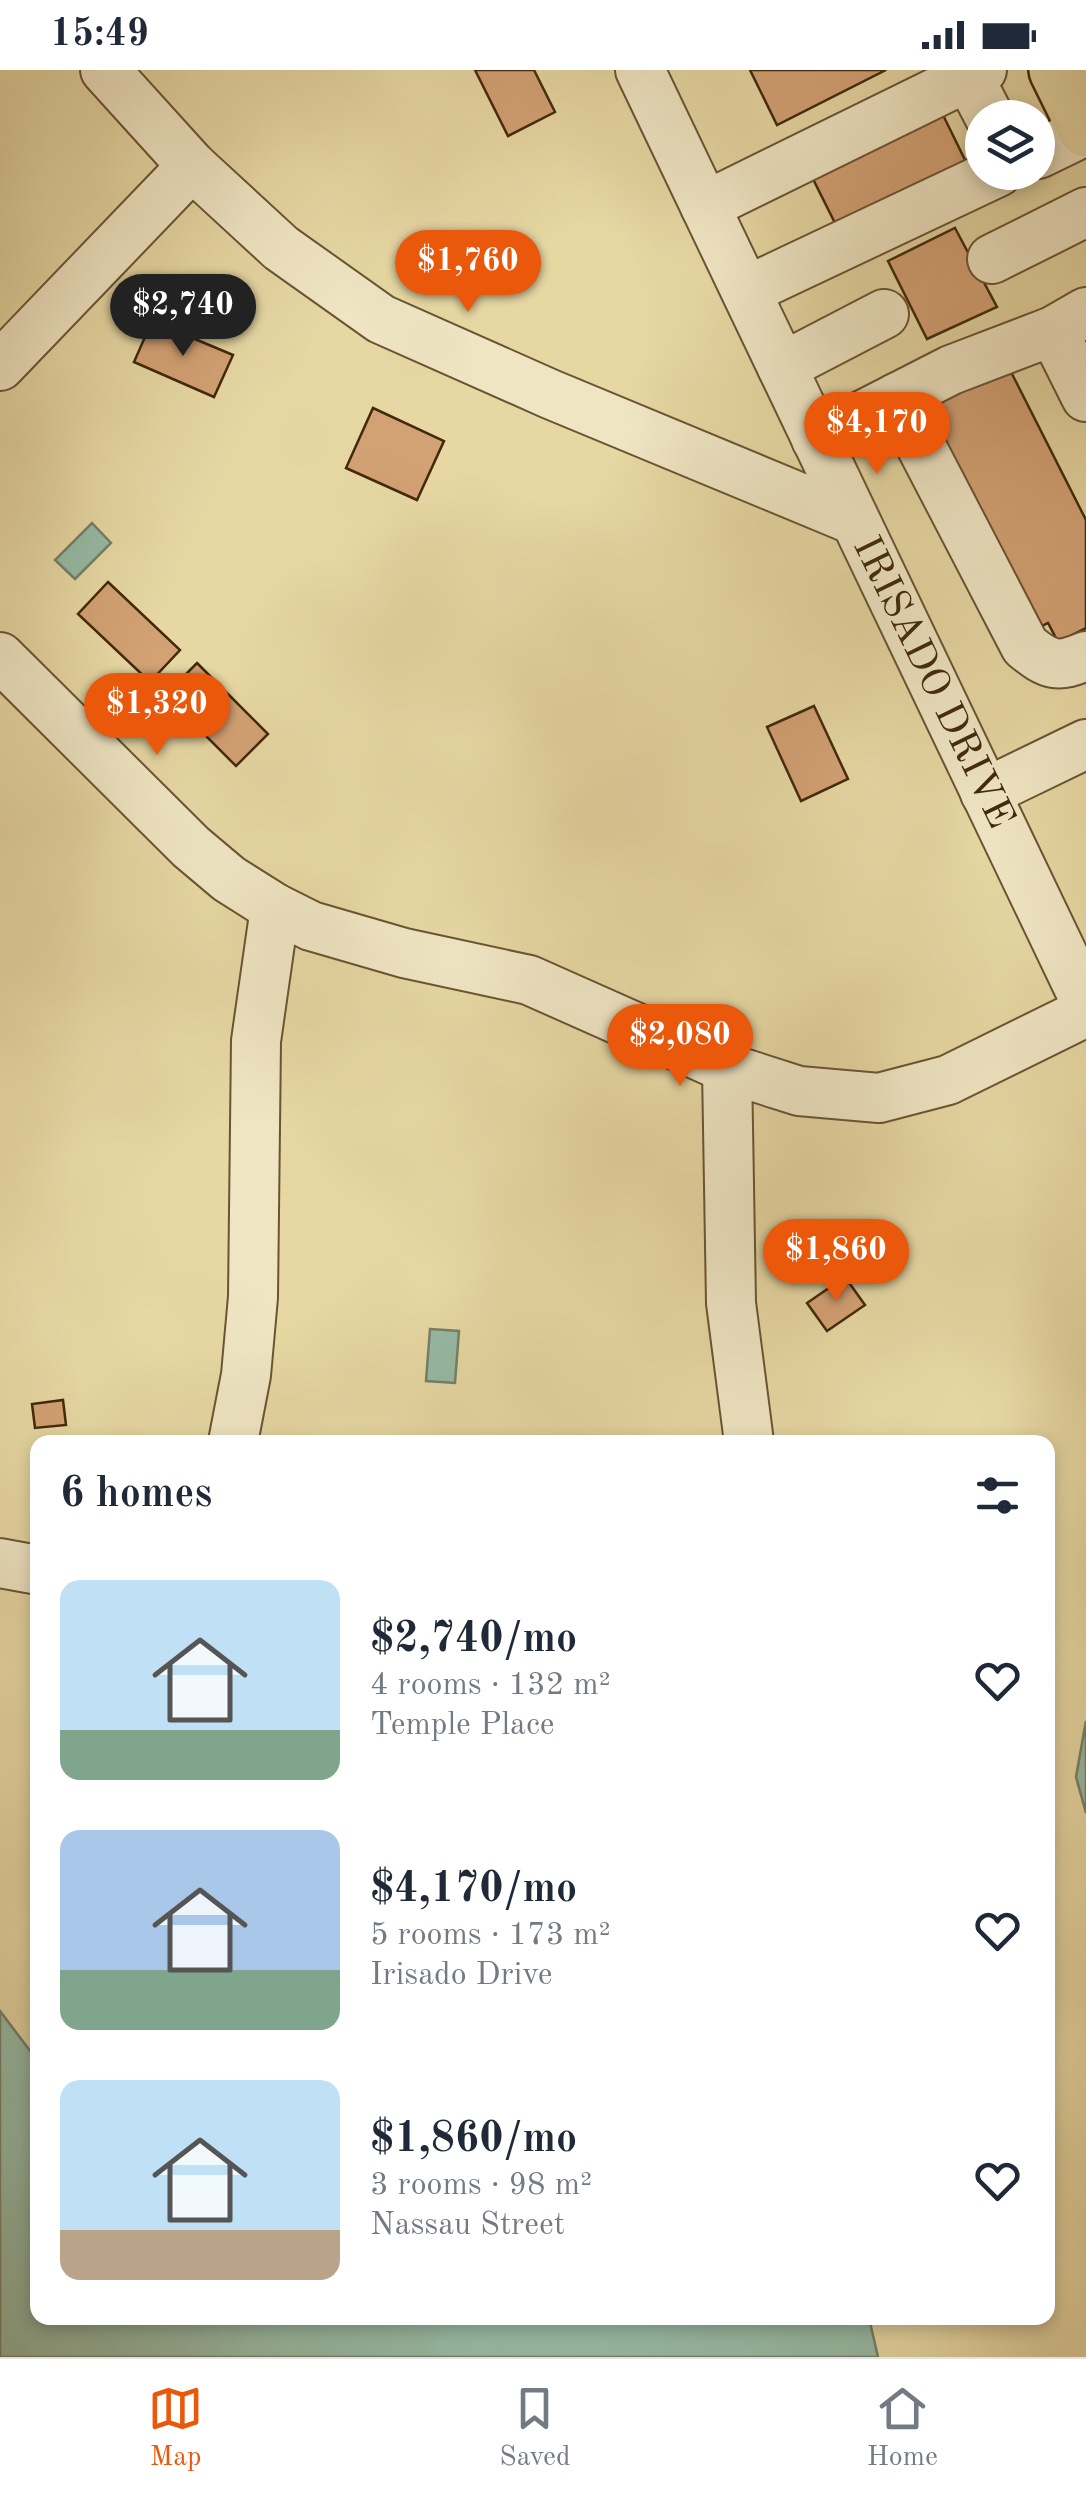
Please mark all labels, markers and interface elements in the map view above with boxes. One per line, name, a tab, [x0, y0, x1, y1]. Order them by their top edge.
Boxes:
text: 15:49	[50, 16, 149, 54]
map controls	[965, 100, 1055, 190]
button: layers	[965, 100, 1055, 190]
pin: $1,760	[387, 230, 549, 315]
text: $1,760	[417, 246, 519, 278]
pin: $2,740	[102, 274, 264, 359]
text: $2,740	[132, 290, 234, 322]
pin: $4,170	[796, 392, 958, 477]
text: $4,170	[826, 408, 928, 440]
street label: IRISADO DRIVE	[844, 531, 1020, 835]
pin: $1,320	[76, 673, 238, 758]
text: $1,320	[106, 689, 208, 721]
pin: $2,080	[599, 1004, 761, 1089]
text: $2,080	[629, 1020, 731, 1052]
pin: $1,860	[755, 1219, 917, 1304]
text: $1,860	[785, 1235, 887, 1267]
icon: filters	[970, 1468, 1025, 1523]
text: 6 homes	[60, 1474, 212, 1516]
text: $2,740/mo	[370, 1619, 577, 1661]
icon: home	[140, 1620, 260, 1740]
icon: heart	[970, 1653, 1025, 1708]
text: 4 rooms · 132 m²	[370, 1670, 611, 1702]
text: Temple Place	[370, 1710, 555, 1742]
text: $4,170/mo	[370, 1869, 577, 1911]
icon: home	[140, 1870, 260, 1990]
icon: heart	[970, 1903, 1025, 1958]
text: 5 rooms · 173 m²	[370, 1920, 611, 1952]
text: Irisado Drive	[370, 1960, 552, 1992]
text: $1,860/mo	[370, 2119, 577, 2161]
icon: home	[140, 2120, 260, 2240]
icon: heart	[970, 2153, 1025, 2208]
text: 3 rooms · 98 m²	[370, 2170, 592, 2202]
text: Nassau Street	[370, 2210, 565, 2242]
tab: Map	[148, 2381, 203, 2476]
tab: Saved	[499, 2381, 571, 2476]
tab: Home	[867, 2381, 938, 2476]

